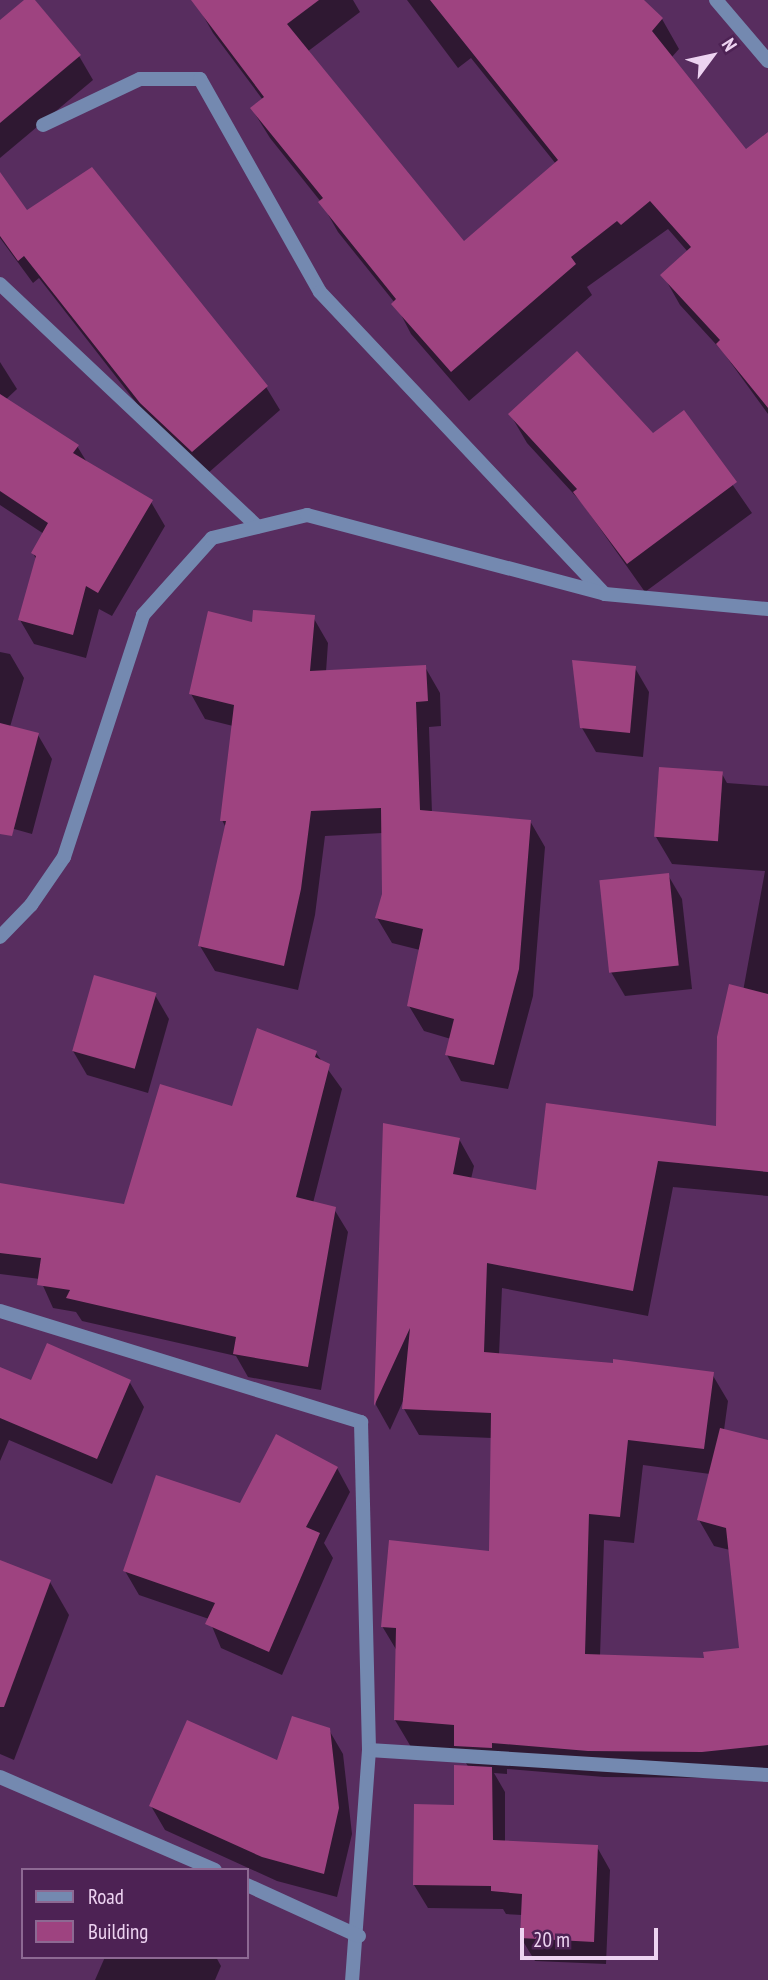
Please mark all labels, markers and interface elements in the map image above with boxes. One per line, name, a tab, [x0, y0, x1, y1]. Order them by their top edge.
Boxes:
north arrow	[677, 21, 747, 91]
text: N	[717, 34, 742, 55]
legend	[21, 1868, 248, 1959]
text: Road	[88, 1883, 124, 1910]
scale bar	[523, 1913, 661, 1957]
text: Building	[88, 1918, 148, 1945]
text: 20 m	[533, 1926, 570, 1953]

